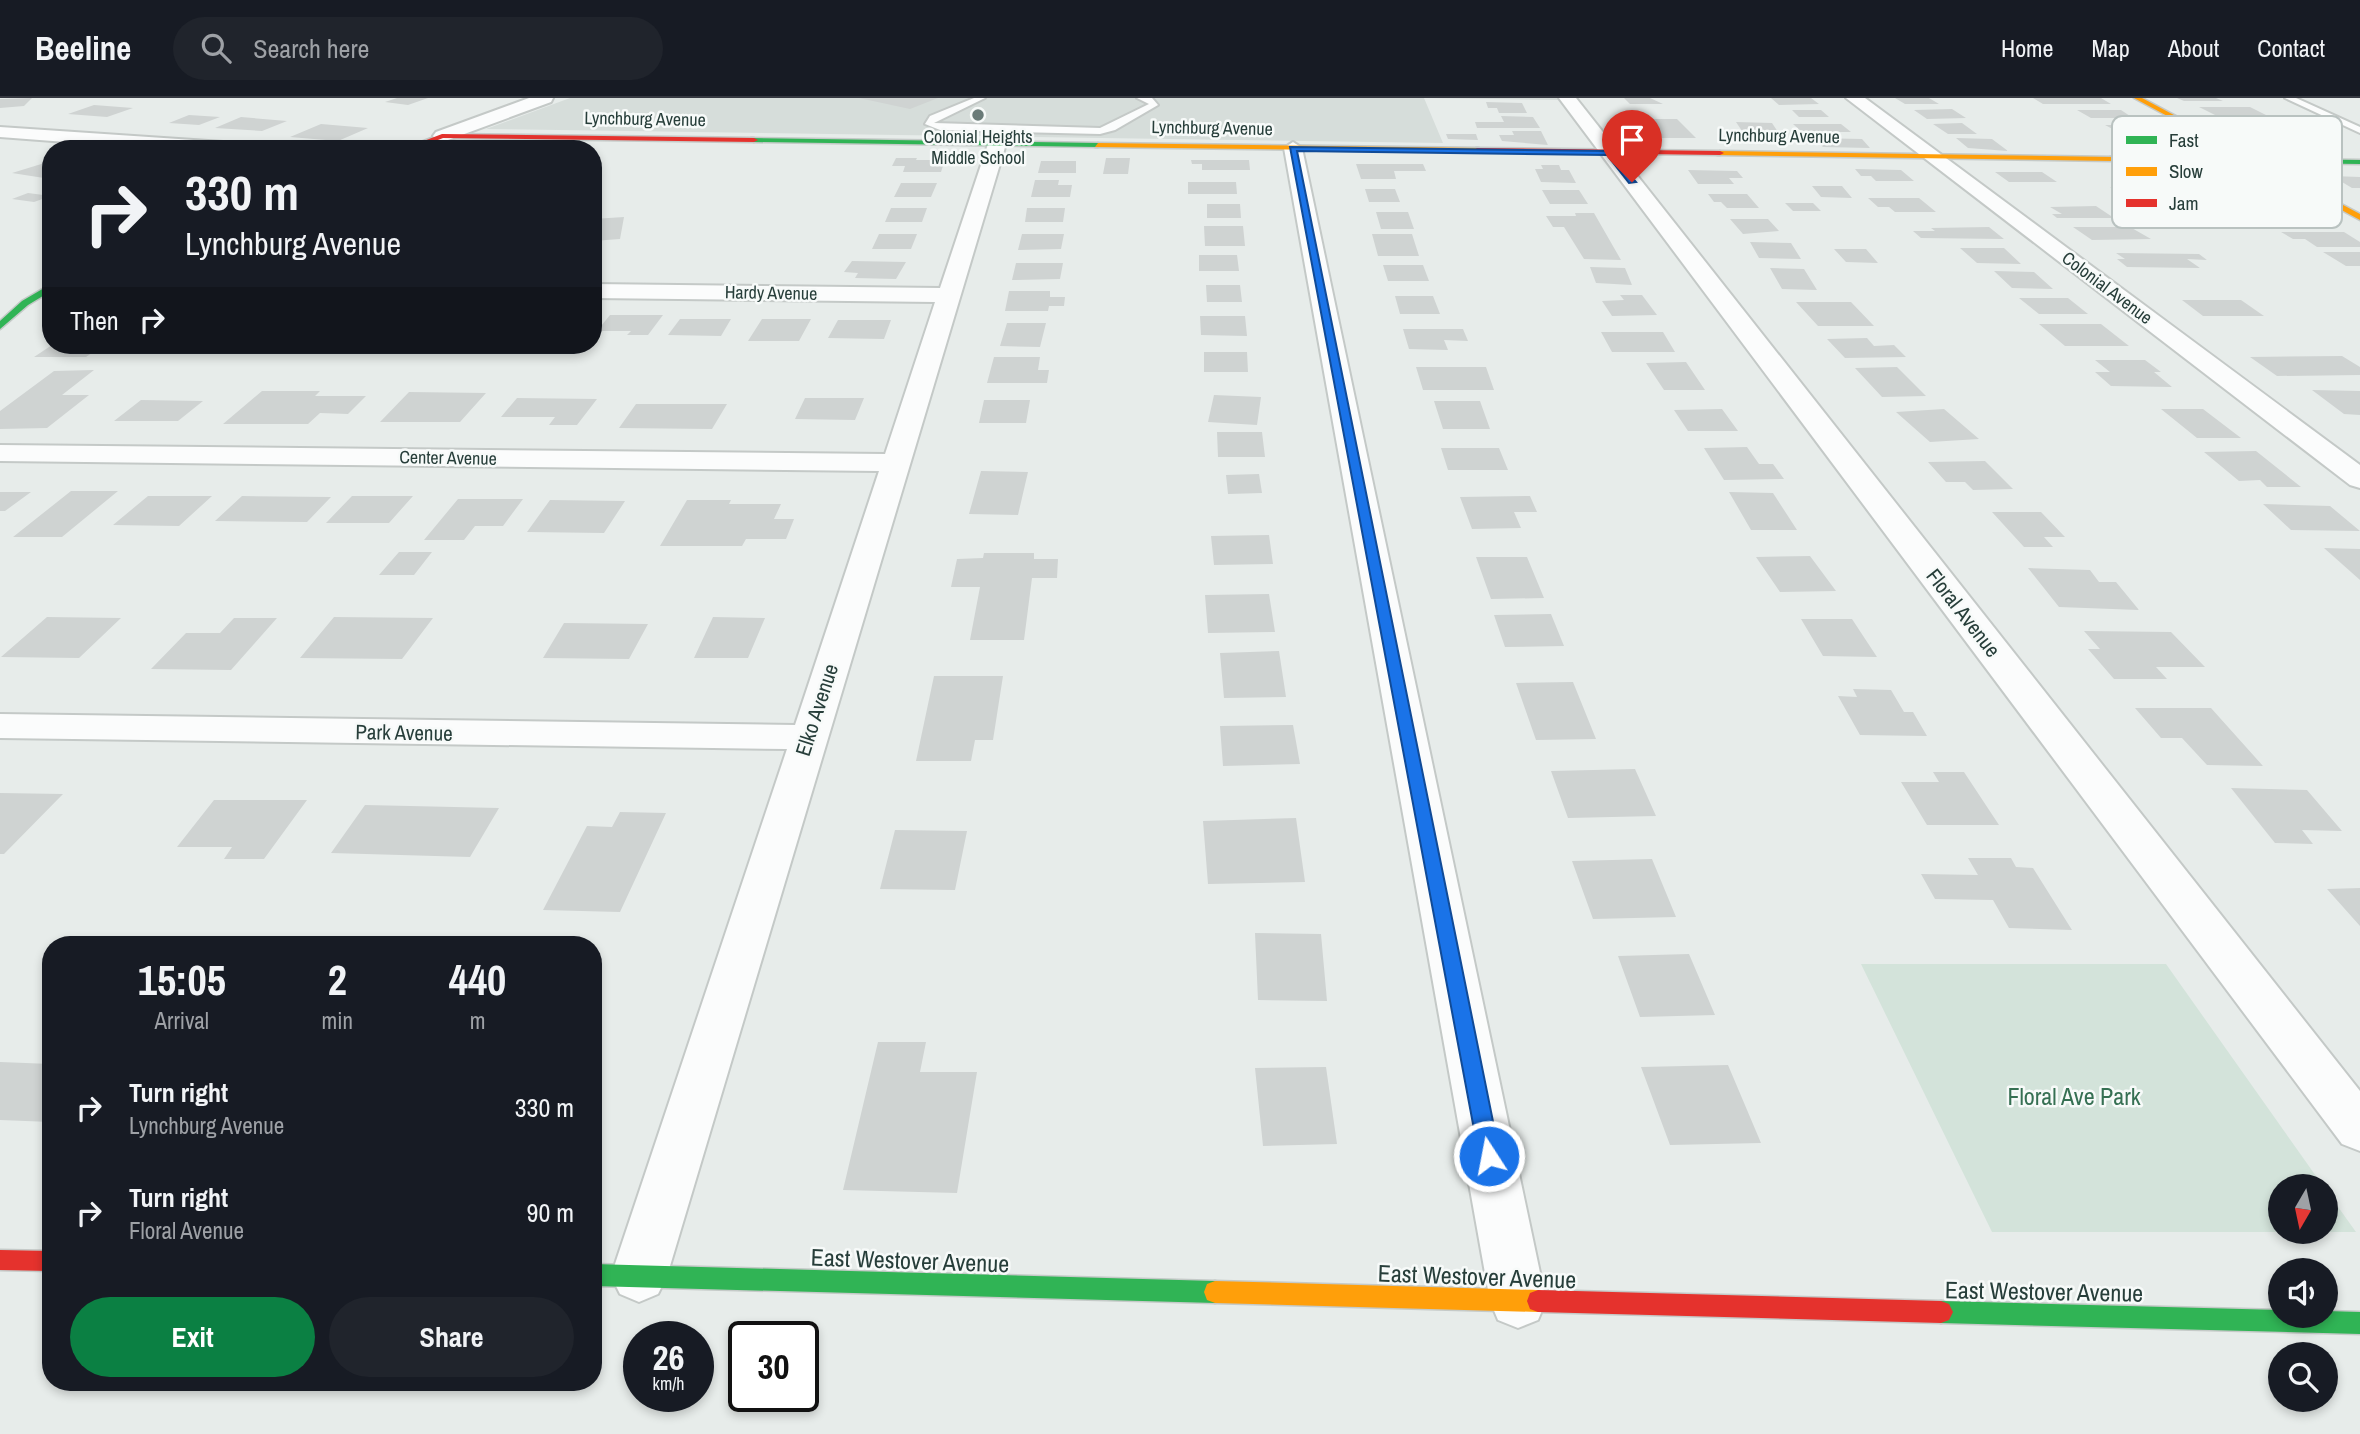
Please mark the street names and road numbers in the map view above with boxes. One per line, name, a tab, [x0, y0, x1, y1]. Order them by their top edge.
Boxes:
street label: Lynchburg Avenue	[584, 105, 706, 132]
street label: Lynchburg Avenue	[1151, 114, 1273, 141]
street label: Lynchburg Avenue	[1718, 122, 1840, 149]
street label: Colonial Avenue	[2057, 245, 2158, 330]
street label: Hardy Avenue	[725, 279, 817, 306]
street label: Center Avenue	[399, 444, 497, 471]
street label: Floral Avenue	[1920, 562, 2007, 663]
street label: Elko Avenue	[788, 660, 845, 760]
street label: Park Avenue	[355, 717, 453, 748]
street label: East Westover Avenue	[810, 1241, 1010, 1279]
street label: East Westover Avenue	[1377, 1257, 1577, 1295]
street label: East Westover Avenue	[1945, 1273, 2144, 1309]

